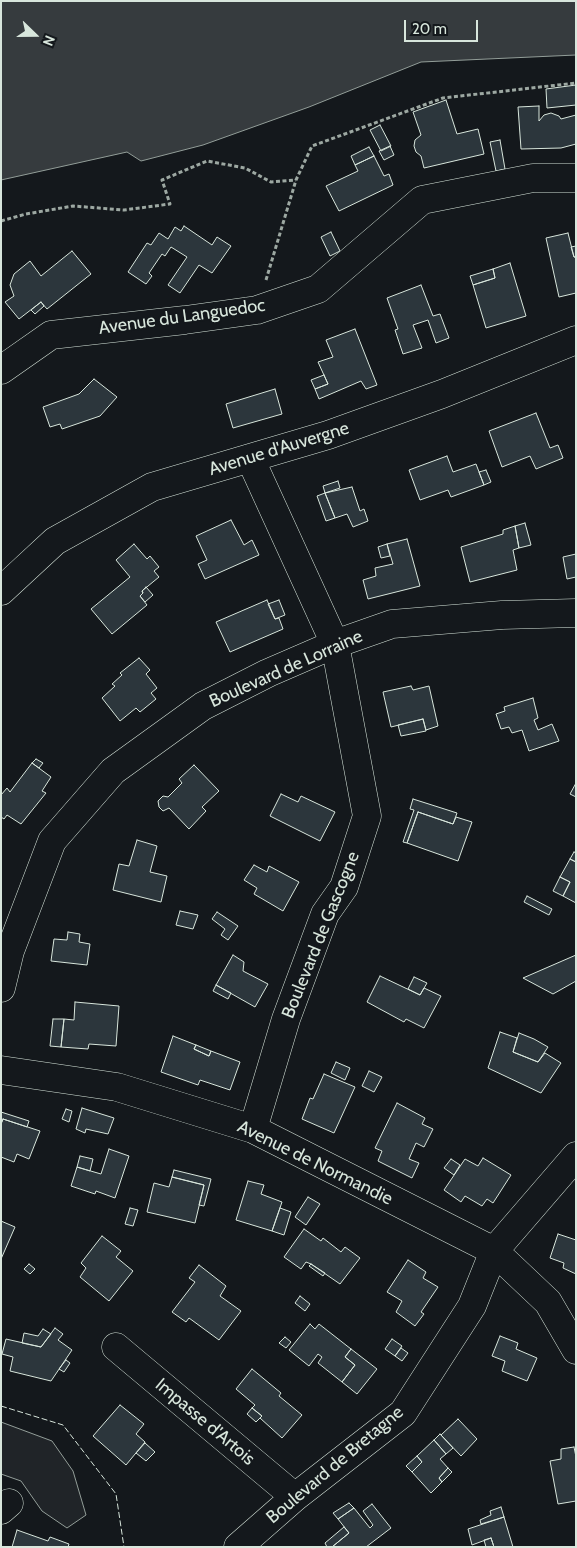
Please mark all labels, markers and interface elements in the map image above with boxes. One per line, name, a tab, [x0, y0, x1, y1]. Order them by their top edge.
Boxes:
north arrow	[10, 10, 60, 60]
scale bar	[407, 10, 481, 42]
text: 20 m	[412, 20, 447, 38]
text: N	[39, 33, 59, 49]
street label: Avenue du Languedoc	[97, 295, 267, 339]
street label: Avenue d'Auvergne	[206, 417, 352, 481]
street label: Boulevard de Lorraine	[206, 626, 366, 712]
street label: Boulevard de Gascogne	[278, 848, 364, 1022]
street label: Avenue de Normandie	[234, 1116, 396, 1210]
street label: Impasse d'Artois	[151, 1374, 259, 1470]
street label: Boulevard de Bretagne	[262, 1402, 408, 1528]

